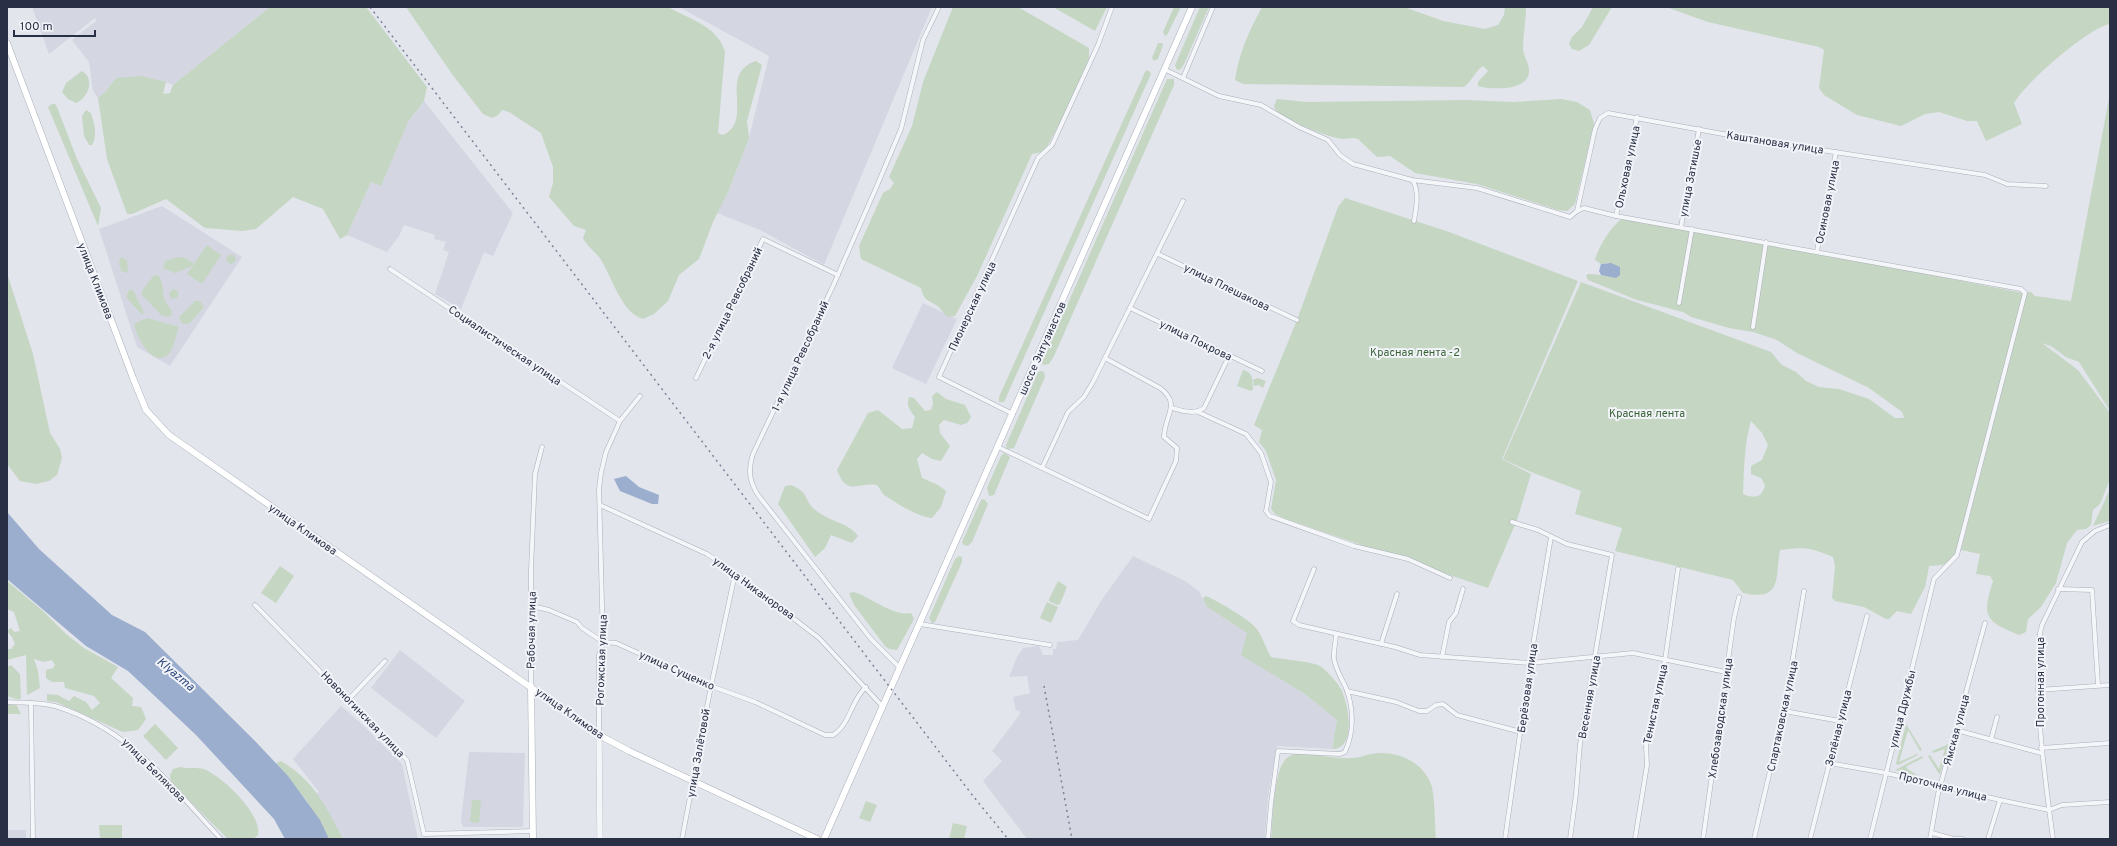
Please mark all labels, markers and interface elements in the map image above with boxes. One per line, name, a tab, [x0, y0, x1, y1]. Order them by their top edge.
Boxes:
scale bar	[14, 12, 95, 38]
text: 100 m	[20, 19, 53, 35]
street label: Ольховая улица	[1612, 124, 1644, 210]
street label: Каштановая улица	[1725, 128, 1825, 158]
street label: улица Затишье	[1677, 138, 1705, 218]
street label: Осиновая улица	[1813, 159, 1843, 245]
street label: улица Климова	[74, 241, 116, 322]
street label: 2-я улица Ревсобраний	[700, 245, 766, 362]
street label: Пионерская улица	[946, 259, 1000, 353]
street label: улица Плешакова	[1181, 261, 1272, 315]
street label: 1-я улица Ревсобраний	[769, 299, 833, 414]
street label: шоссе Энтузиастов	[1016, 300, 1070, 397]
street label: Социалистическая улица	[445, 303, 564, 389]
street label: улица Покрова	[1157, 317, 1234, 365]
park label: Красная лента -2	[1370, 346, 1460, 360]
park label: Красная лента	[1609, 407, 1685, 421]
street label: улица Климова	[265, 501, 340, 559]
street label: улица Никанорова	[710, 554, 797, 623]
street label: Рабочая улица	[524, 591, 540, 669]
street label: Рогожская улица	[593, 614, 611, 706]
street label: Прогонная улица	[2034, 637, 2048, 727]
street label: Берёзовая улица	[1515, 642, 1541, 734]
street label: улица Сущенко	[637, 648, 717, 694]
water label: Klyazma	[153, 654, 198, 696]
street label: Весенняя улица	[1576, 654, 1604, 740]
street label: Хлебозаводская улица	[1706, 657, 1736, 779]
street label: Спартаковская улица	[1764, 659, 1802, 773]
street label: Тенистая улица	[1641, 663, 1671, 745]
street label: Новоногинская улица	[317, 669, 407, 761]
street label: улица Дружбы	[1887, 669, 1919, 750]
street label: улица Климова	[532, 685, 607, 743]
street label: Зелёная улица	[1823, 688, 1855, 768]
street label: Ямская улица	[1941, 693, 1973, 768]
street label: улица Залётовой	[684, 708, 714, 799]
street label: улица Белякова	[118, 736, 188, 806]
street label: Проточная улица	[1897, 769, 1989, 805]

